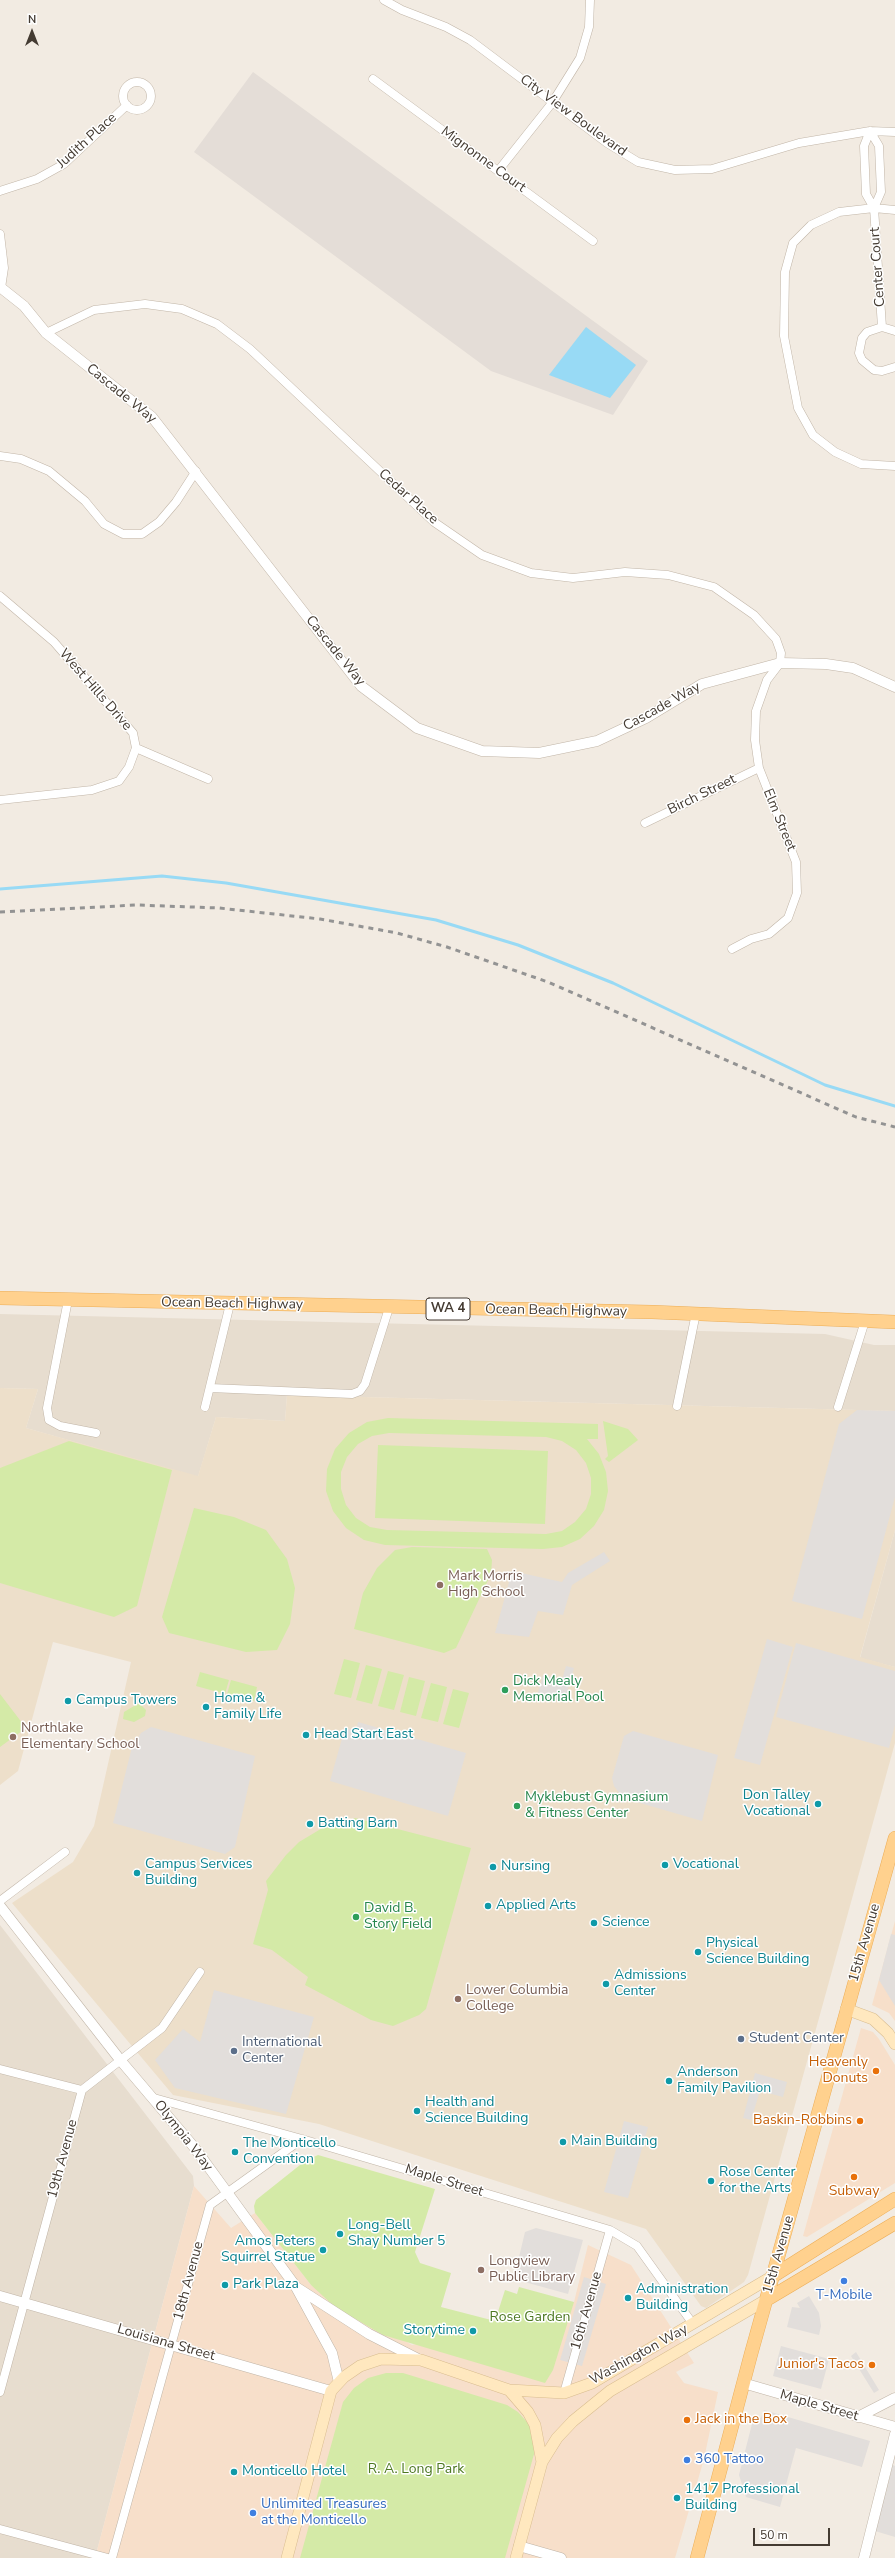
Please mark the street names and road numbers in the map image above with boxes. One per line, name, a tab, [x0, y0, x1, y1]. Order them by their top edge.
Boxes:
street label: City View Boulevard	[516, 72, 630, 160]
street label: Judith Place	[54, 110, 120, 172]
street label: Mignonne Court	[437, 124, 529, 196]
street label: Center Court	[867, 226, 889, 308]
street label: Cascade Way	[82, 361, 160, 427]
street label: Cedar Place	[375, 466, 441, 528]
street label: Cascade Way	[302, 612, 368, 690]
street label: West Hills Drive	[55, 646, 135, 734]
street label: Cascade Way	[621, 679, 703, 735]
street label: Birch Street	[665, 771, 739, 819]
street label: Elm Street	[759, 786, 799, 854]
street label: Ocean Beach Highway	[161, 1294, 303, 1314]
road number: WA 4	[426, 1298, 470, 1320]
street label: Ocean Beach Highway	[485, 1301, 627, 1321]
street label: 15th Avenue	[846, 1902, 884, 1984]
street label: Olympia Way	[150, 2097, 216, 2175]
street label: 19th Avenue	[44, 2118, 82, 2200]
street label: Maple Street	[403, 2161, 485, 2201]
street label: 15th Avenue	[760, 2214, 798, 2296]
street label: 18th Avenue	[170, 2240, 208, 2322]
street label: 16th Avenue	[568, 2270, 606, 2352]
street label: Louisiana Street	[115, 2321, 217, 2365]
street label: Washington Way	[587, 2321, 691, 2389]
street label: Maple Street	[778, 2387, 860, 2425]

